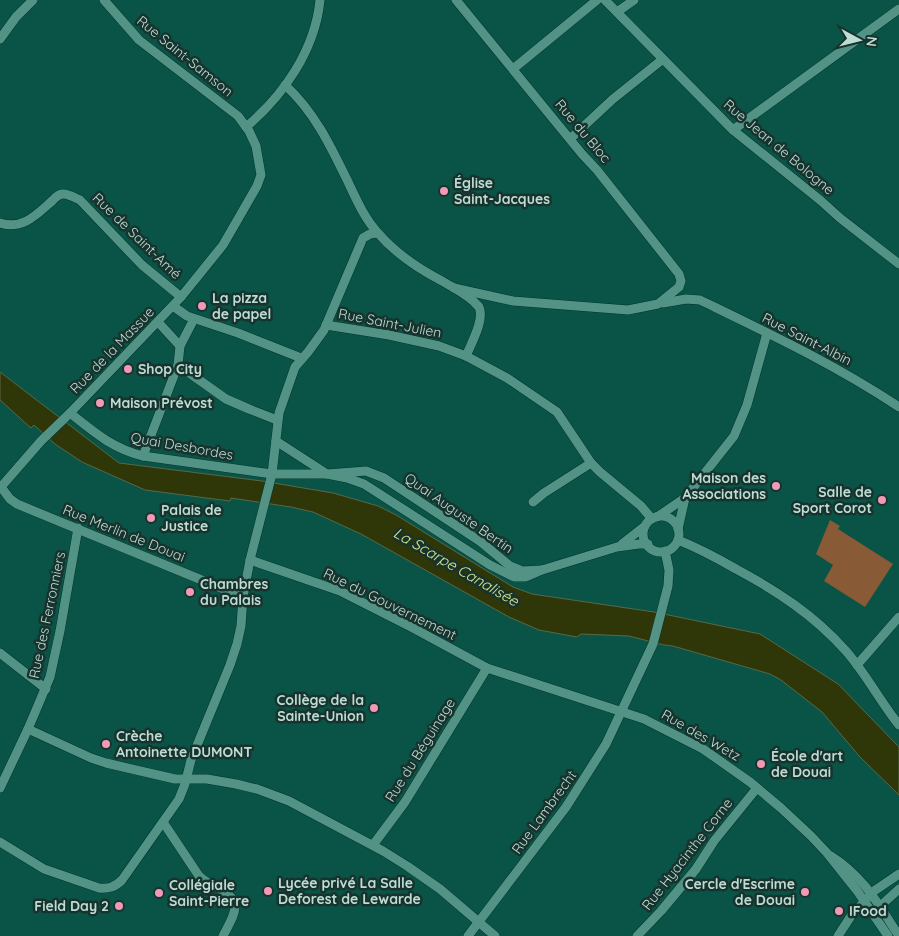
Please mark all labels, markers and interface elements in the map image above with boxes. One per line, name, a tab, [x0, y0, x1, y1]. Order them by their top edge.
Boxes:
street label: Rue Saint-Samson	[133, 12, 237, 100]
north arrow	[834, 15, 884, 65]
text: N	[862, 35, 881, 48]
street label: Rue Jean de Bologne	[720, 95, 838, 199]
street label: Rue du Bloc	[551, 96, 615, 166]
place label: Église Saint-Jacques	[454, 174, 550, 208]
marker: Église Saint-Jacques	[438, 185, 450, 197]
street label: Rue de Saint-Amé	[89, 189, 185, 283]
place label: La pizza de papel	[212, 289, 271, 323]
marker: La pizza de papel	[196, 300, 208, 312]
street label: Rue de la Massue	[66, 303, 158, 397]
street label: Rue Saint-Julien	[337, 304, 443, 342]
street label: Rue Saint-Albin	[759, 309, 855, 369]
place label: Shop City	[138, 360, 202, 378]
marker: Shop City	[122, 363, 134, 375]
place label: Maison Prévost	[110, 394, 213, 412]
marker: Maison Prévost	[94, 397, 106, 409]
street label: Quai Desbordes	[129, 428, 235, 464]
street label: Quai Auguste Bertin	[401, 469, 517, 557]
place label: Maison des Associations	[683, 469, 766, 503]
marker: Maison des Associations	[770, 480, 782, 492]
place label: Salle de Sport Corot	[793, 483, 872, 517]
marker: Salle de Sport Corot	[876, 494, 888, 506]
street label: Rue Merlin de Douai	[60, 500, 188, 566]
place label: Palais de Justice	[161, 501, 222, 535]
marker: Palais de Justice	[145, 512, 157, 524]
water label: La Scarpe Canalisée	[390, 523, 523, 610]
street label: Rue des Ferronniers	[25, 550, 69, 680]
street label: Rue du Gouvernement	[321, 564, 460, 644]
place label: Chambres du Palais	[200, 575, 269, 609]
marker: Chambres du Palais	[184, 586, 196, 598]
place label: Collège de la Sainte-Union	[277, 691, 364, 725]
street label: Rue du Béguinage	[381, 695, 459, 805]
marker: Collège de la Sainte-Union	[368, 702, 380, 714]
street label: Rue des Wetz	[658, 705, 744, 765]
place label: Crèche Antoinette DUMONT	[116, 727, 252, 761]
marker: Crèche Antoinette DUMONT	[100, 738, 112, 750]
place label: École d'art de Douai	[771, 747, 843, 781]
marker: École d'art de Douai	[755, 758, 767, 770]
street label: Rue Lambrecht	[508, 766, 581, 857]
street label: Rue Hyacinthe Corne	[638, 794, 736, 914]
place label: Lycée privé La Salle Deforest de Lewarde	[278, 874, 421, 908]
place label: Cercle d'Escrime de Douai	[685, 875, 795, 909]
place label: Collégiale Saint-Pierre	[169, 876, 249, 910]
marker: Lycée privé La Salle Deforest de Lewarde	[262, 885, 274, 897]
marker: Cercle d'Escrime de Douai	[799, 886, 811, 898]
marker: Collégiale Saint-Pierre	[153, 887, 165, 899]
place label: Field Day 2	[34, 897, 109, 915]
marker: Field Day 2	[113, 900, 125, 912]
place label: IFood	[849, 902, 887, 920]
marker: IFood	[833, 905, 845, 917]

